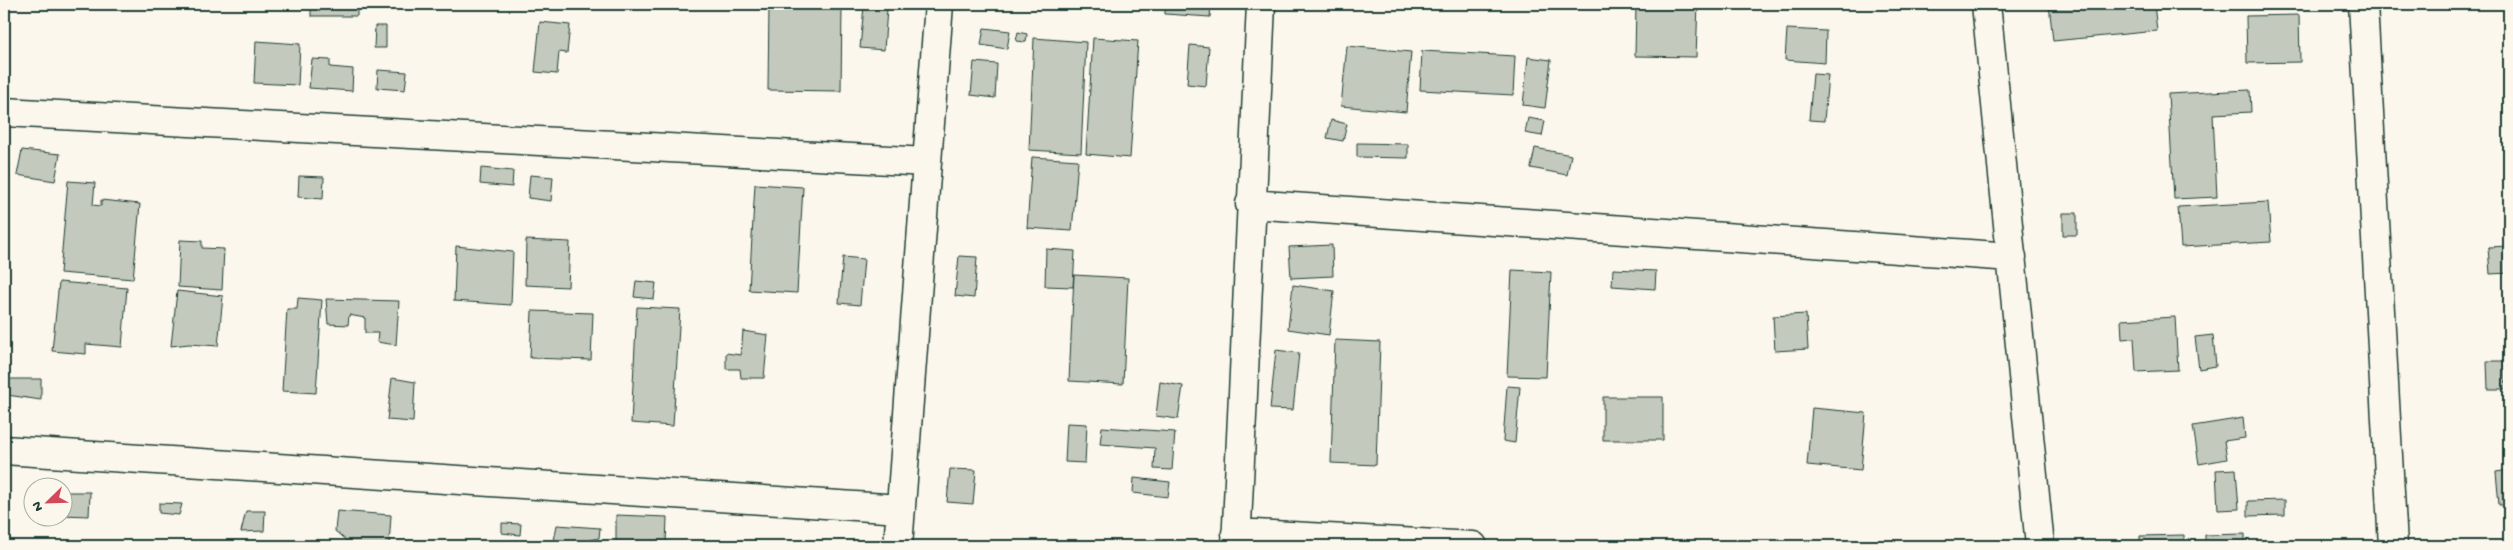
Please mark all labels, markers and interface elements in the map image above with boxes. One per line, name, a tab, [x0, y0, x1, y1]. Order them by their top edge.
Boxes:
north arrow	[22, 478, 72, 528]
text: N	[29, 499, 48, 514]

